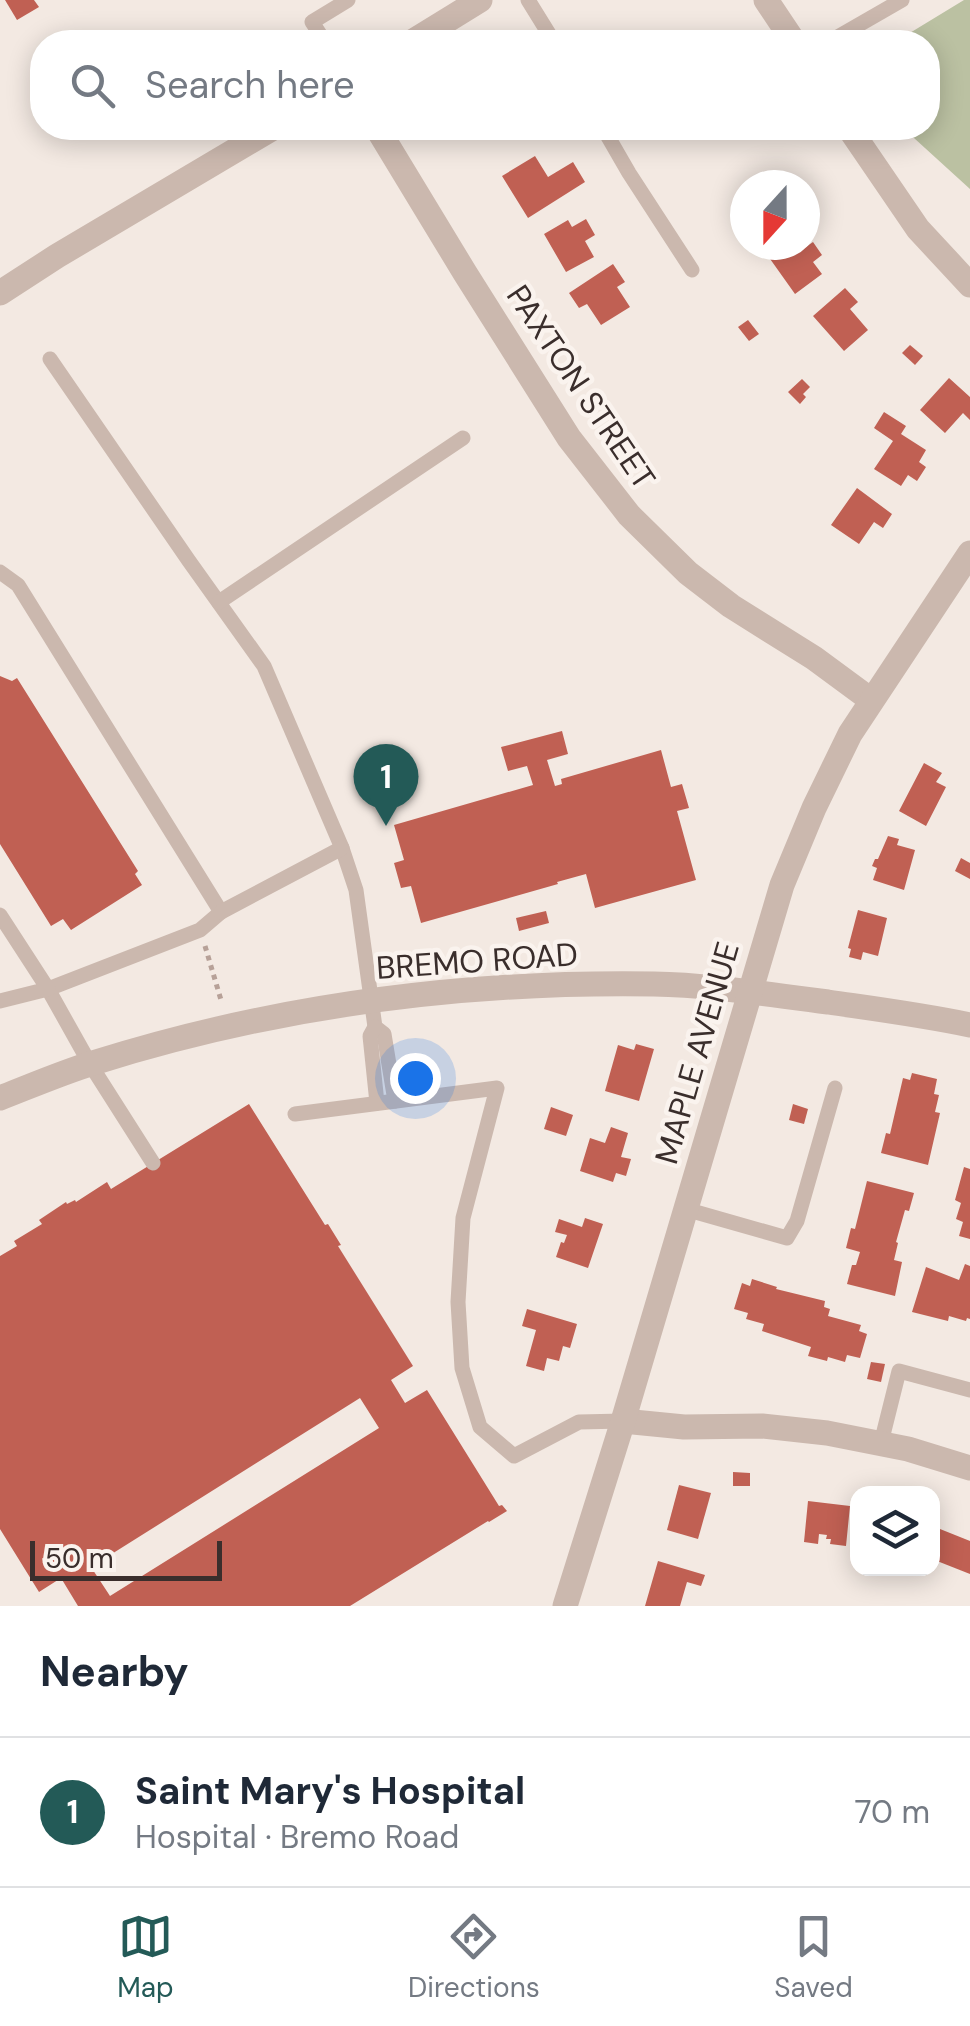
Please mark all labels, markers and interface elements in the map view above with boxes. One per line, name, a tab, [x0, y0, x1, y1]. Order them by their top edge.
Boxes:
search box	[30, 30, 940, 140]
icon: search	[65, 58, 120, 113]
text: Search here	[145, 60, 355, 110]
north arrow	[730, 170, 820, 260]
street label: PAXTON STREET	[497, 277, 665, 497]
pin: 1	[354, 744, 418, 826]
street label: BREMO ROAD	[375, 933, 579, 989]
street label: MAPLE AVENUE	[645, 937, 749, 1169]
your location	[390, 1053, 441, 1104]
map controls	[850, 1486, 940, 1576]
button: layers	[850, 1486, 940, 1576]
scale bar	[30, 1536, 222, 1580]
text: 50 m	[45, 1540, 114, 1577]
text: Nearby	[40, 1644, 189, 1699]
text: Saint Mary's Hospital	[135, 1766, 525, 1816]
text: 1	[67, 1791, 78, 1833]
text: 70 m	[854, 1791, 930, 1833]
text: Hospital · Bremo Road	[135, 1816, 459, 1858]
tab: Map	[117, 1909, 174, 2006]
tab: Directions	[408, 1909, 540, 2006]
tab: Saved	[774, 1909, 853, 2006]

